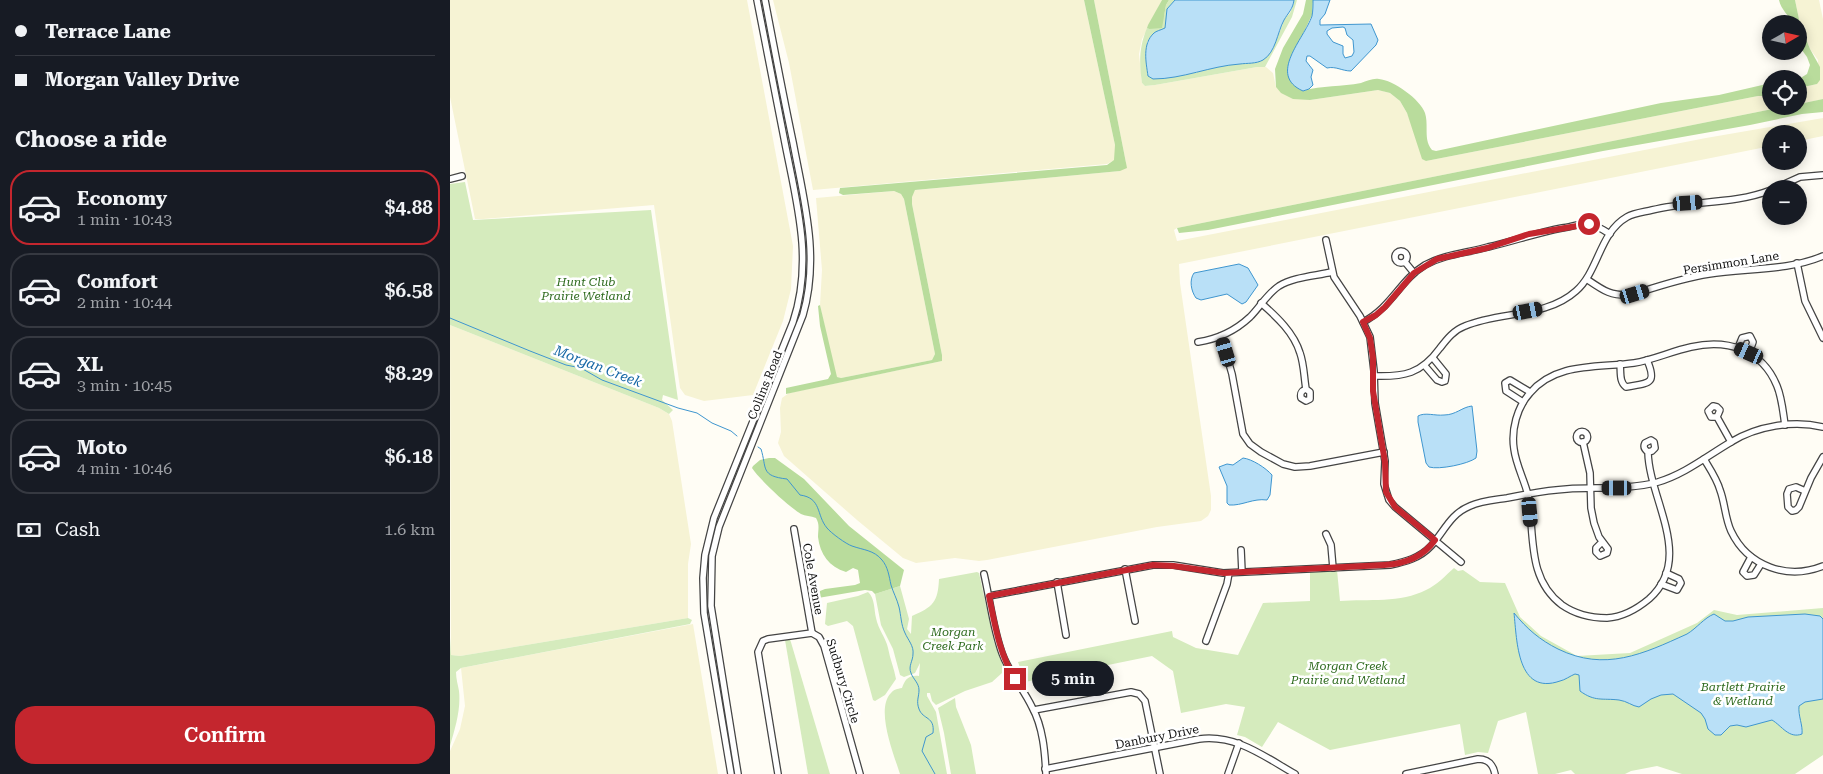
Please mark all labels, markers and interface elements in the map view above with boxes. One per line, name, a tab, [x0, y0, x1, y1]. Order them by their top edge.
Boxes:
north arrow	[1762, 15, 1808, 60]
map controls	[1762, 15, 1807, 225]
text: Terrace Lane	[45, 20, 171, 43]
text: Morgan Valley Drive	[45, 68, 239, 91]
button: locate	[1762, 70, 1807, 115]
button: +	[1762, 125, 1807, 170]
text: Choose a ride	[15, 127, 167, 152]
button: −	[1762, 180, 1807, 225]
icon: car	[17, 185, 62, 230]
text: Economy	[77, 187, 167, 210]
car	[1672, 194, 1703, 212]
text: $4.88	[385, 196, 433, 219]
text: 1 min · 10:43	[77, 210, 172, 229]
route start	[1578, 213, 1600, 235]
street label: Persimmon Lane	[1682, 248, 1780, 277]
icon: car	[17, 268, 62, 313]
text: Comfort	[77, 270, 158, 293]
park label: Hunt Club Prairie Wetland	[540, 275, 631, 303]
text: $6.58	[385, 279, 433, 302]
car	[1618, 282, 1651, 306]
text: 2 min · 10:44	[77, 293, 172, 312]
car	[1511, 301, 1544, 321]
car	[1214, 335, 1237, 369]
car	[1732, 340, 1765, 366]
water label: Morgan Creek	[551, 342, 645, 390]
street label: Collins Road	[745, 348, 785, 422]
icon: car	[17, 351, 62, 396]
text: XL	[77, 353, 103, 376]
text: $8.29	[385, 362, 433, 385]
text: 3 min · 10:45	[77, 376, 172, 395]
icon: car	[17, 434, 62, 479]
text: Moto	[77, 436, 127, 459]
text: $6.18	[385, 445, 433, 468]
text: 4 min · 10:46	[77, 459, 172, 478]
car	[1602, 481, 1632, 496]
car	[1521, 496, 1538, 528]
icon: cash	[15, 516, 43, 544]
text: Cash	[55, 518, 100, 541]
text: 1.6 km	[384, 520, 435, 539]
street label: Cole Avenue	[800, 542, 826, 616]
park label: Morgan Creek Park	[923, 625, 984, 653]
street label: Sudbury Circle	[824, 637, 863, 725]
park label: Morgan Creek Prairie and Wetland	[1290, 659, 1406, 687]
callout: 5 min	[1032, 662, 1115, 696]
route end	[1004, 668, 1026, 690]
text: 5 min	[1051, 669, 1095, 688]
park label: Bartlett Prairie & Wetland	[1700, 680, 1785, 708]
button: Confirm	[15, 706, 435, 764]
street label: Danbury Drive	[1114, 722, 1201, 752]

